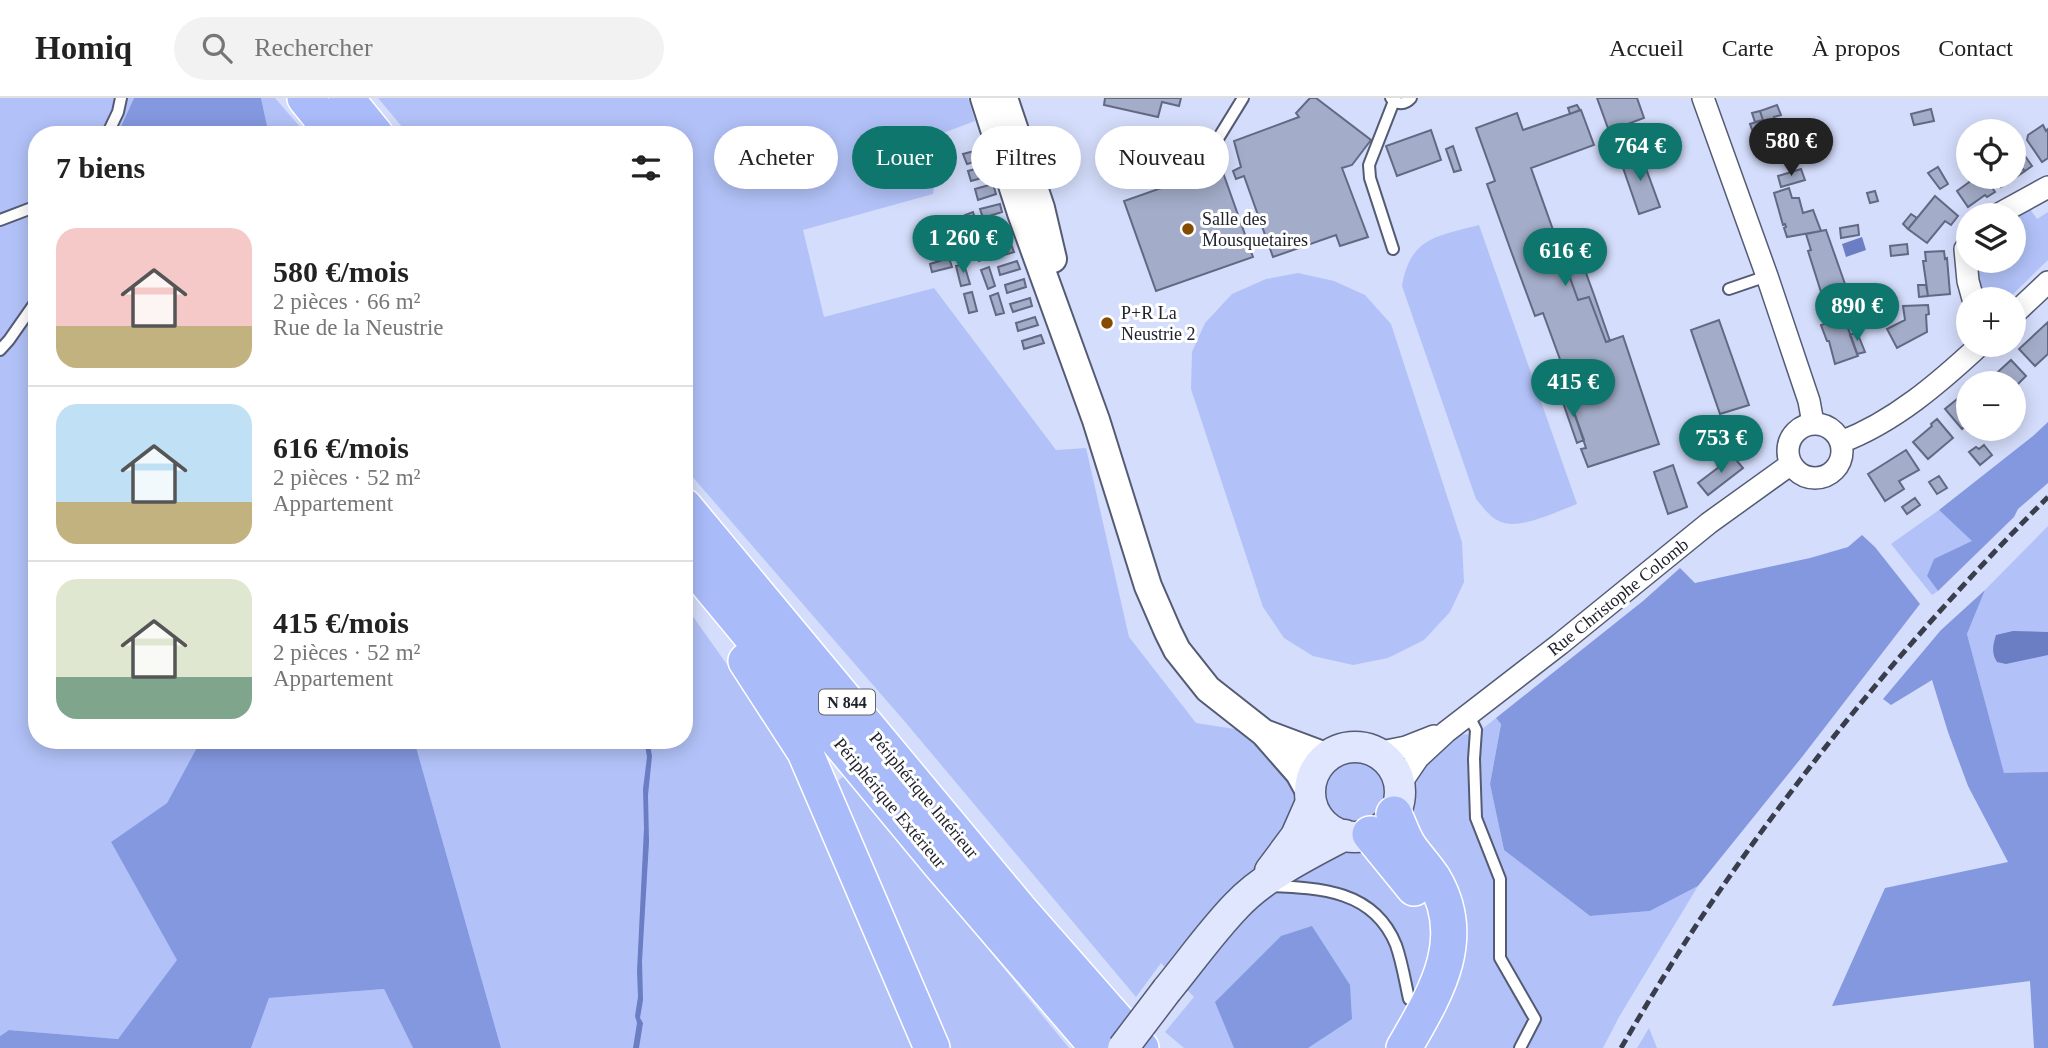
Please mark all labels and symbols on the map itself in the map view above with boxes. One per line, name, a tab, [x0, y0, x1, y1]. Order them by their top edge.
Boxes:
pin: 580 €	[1742, 118, 1840, 178]
pin: 764 €	[1591, 123, 1689, 183]
place label: Salle des Mousquetaires	[1202, 209, 1308, 250]
pin: 1 260 €	[898, 216, 1028, 275]
marker: Salle des Mousquetaires	[1180, 221, 1196, 237]
pin: 616 €	[1516, 228, 1614, 288]
pin: 890 €	[1808, 284, 1906, 343]
place label: P+R La Neustrie 2	[1121, 303, 1195, 344]
marker: P+R La Neustrie 2	[1099, 315, 1115, 331]
pin: 415 €	[1524, 360, 1622, 419]
pin: 753 €	[1672, 416, 1770, 475]
street label: Rue Christophe Colomb	[1544, 534, 1692, 660]
road number: N 844	[819, 690, 875, 715]
street label: Périphérique Intérieur	[865, 728, 983, 862]
street label: Périphérique Extérieur	[830, 734, 950, 872]

